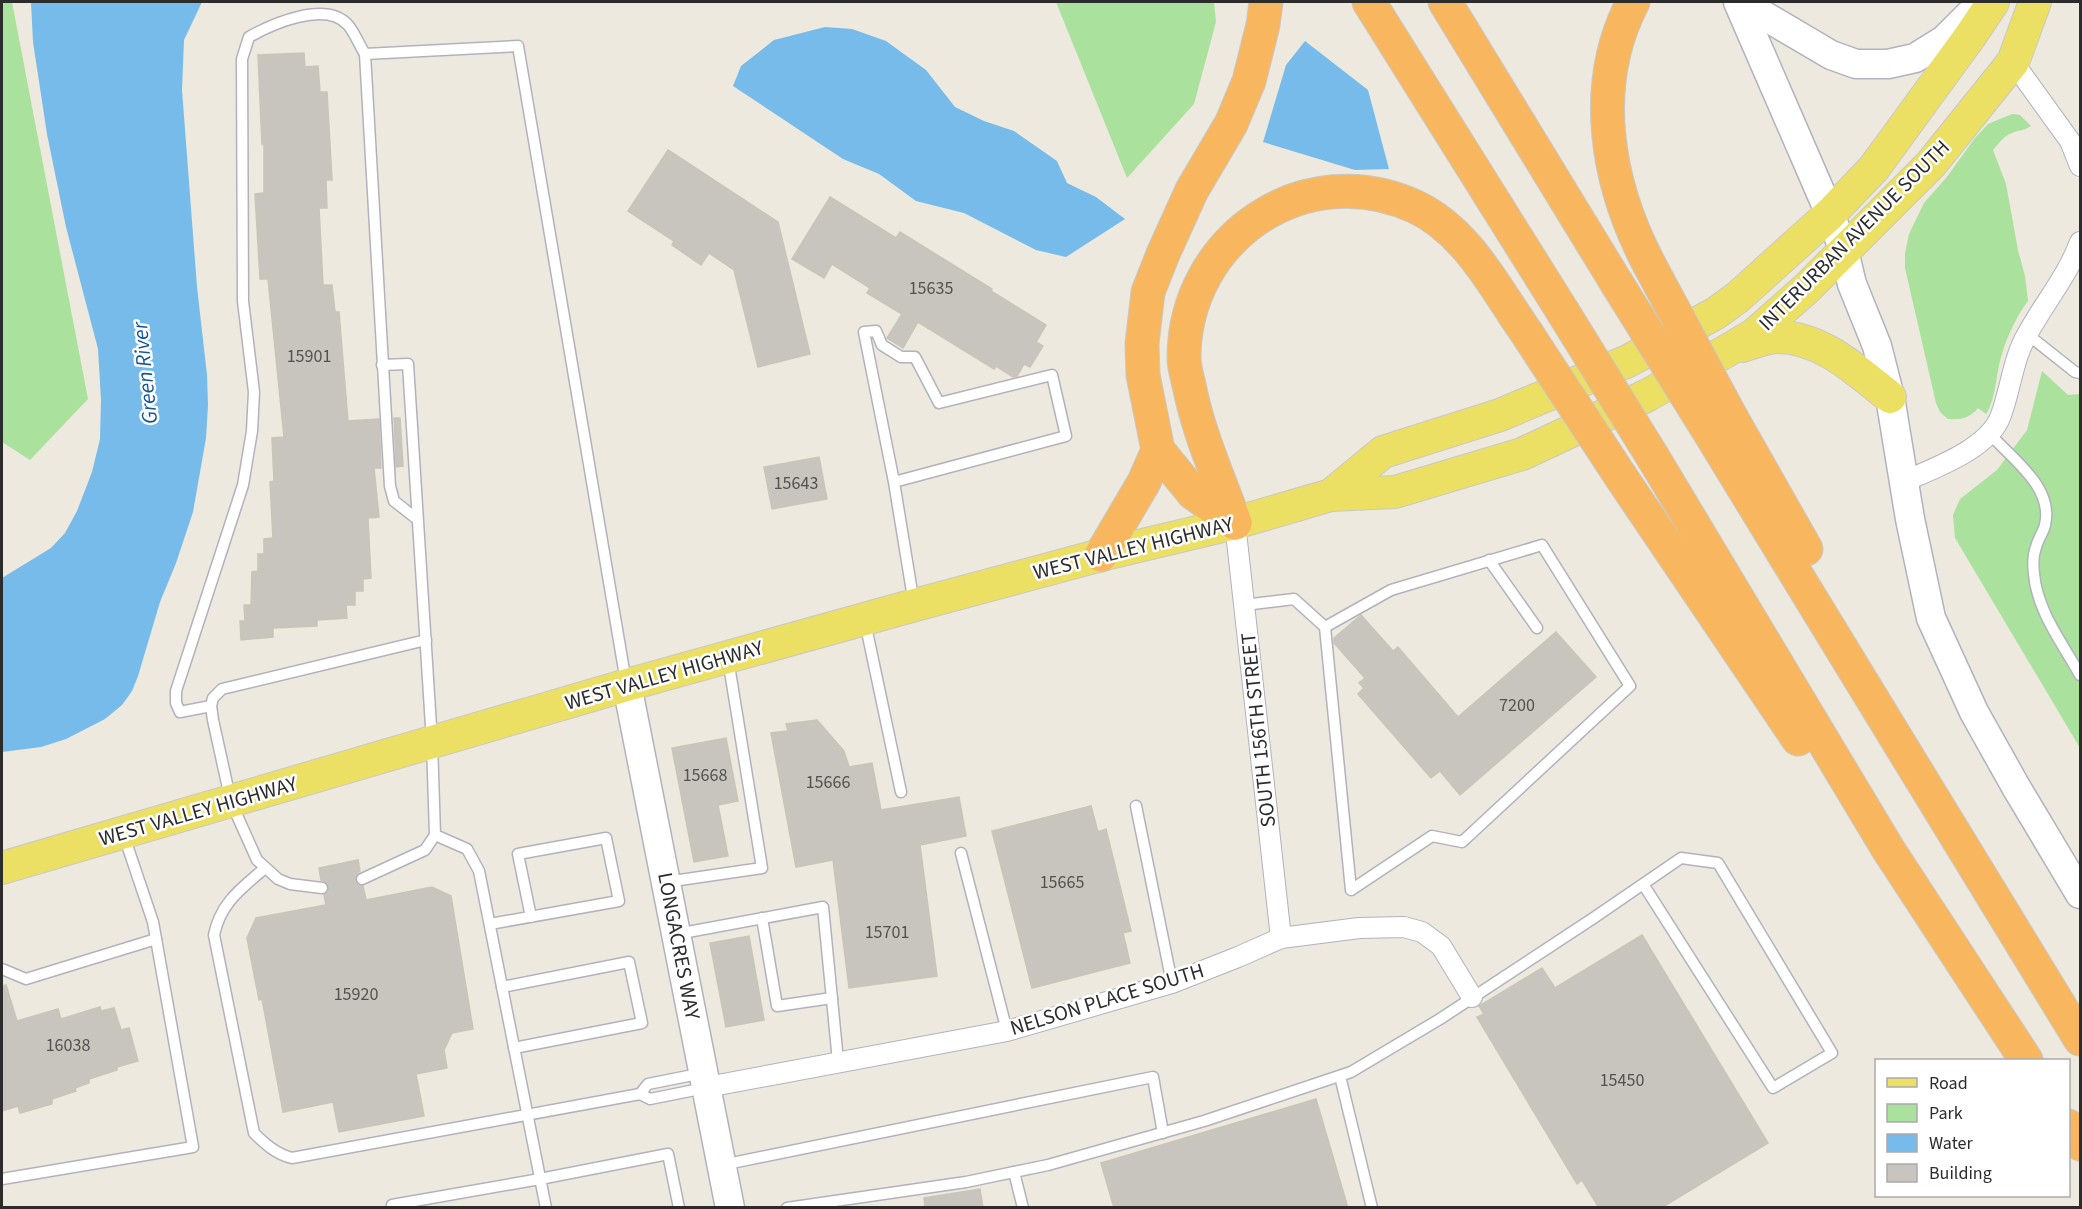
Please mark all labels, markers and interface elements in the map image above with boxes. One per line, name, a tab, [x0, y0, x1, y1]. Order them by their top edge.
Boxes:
street label: INTERURBAN AVENUE SOUTH	[1752, 133, 1956, 337]
house number: 15635	[909, 276, 953, 301]
water label: Green River	[124, 319, 166, 426]
house number: 15901	[287, 344, 331, 369]
house number: 15643	[774, 471, 818, 496]
street label: WEST VALLEY HIGHWAY	[1030, 508, 1237, 587]
street label: SOUTH 156TH STREET	[1233, 631, 1283, 829]
street label: WEST VALLEY HIGHWAY	[561, 632, 768, 718]
house number: 7200	[1499, 693, 1535, 718]
house number: 15668	[683, 763, 727, 788]
street label: WEST VALLEY HIGHWAY	[95, 768, 302, 854]
house number: 15666	[806, 770, 850, 795]
street label: LONGACRES WAY	[650, 870, 708, 1023]
house number: 15665	[1040, 870, 1084, 895]
house number: 15701	[865, 920, 909, 945]
street label: NELSON PLACE SOUTH	[1006, 955, 1208, 1043]
house number: 15920	[334, 982, 378, 1007]
house number: 16038	[46, 1033, 90, 1058]
legend	[1875, 1059, 2070, 1197]
house number: 15450	[1600, 1068, 1644, 1093]
text: Road	[1929, 1071, 1968, 1096]
text: Park	[1929, 1101, 1963, 1126]
text: Water	[1929, 1131, 1973, 1156]
text: Building	[1929, 1161, 1992, 1186]

